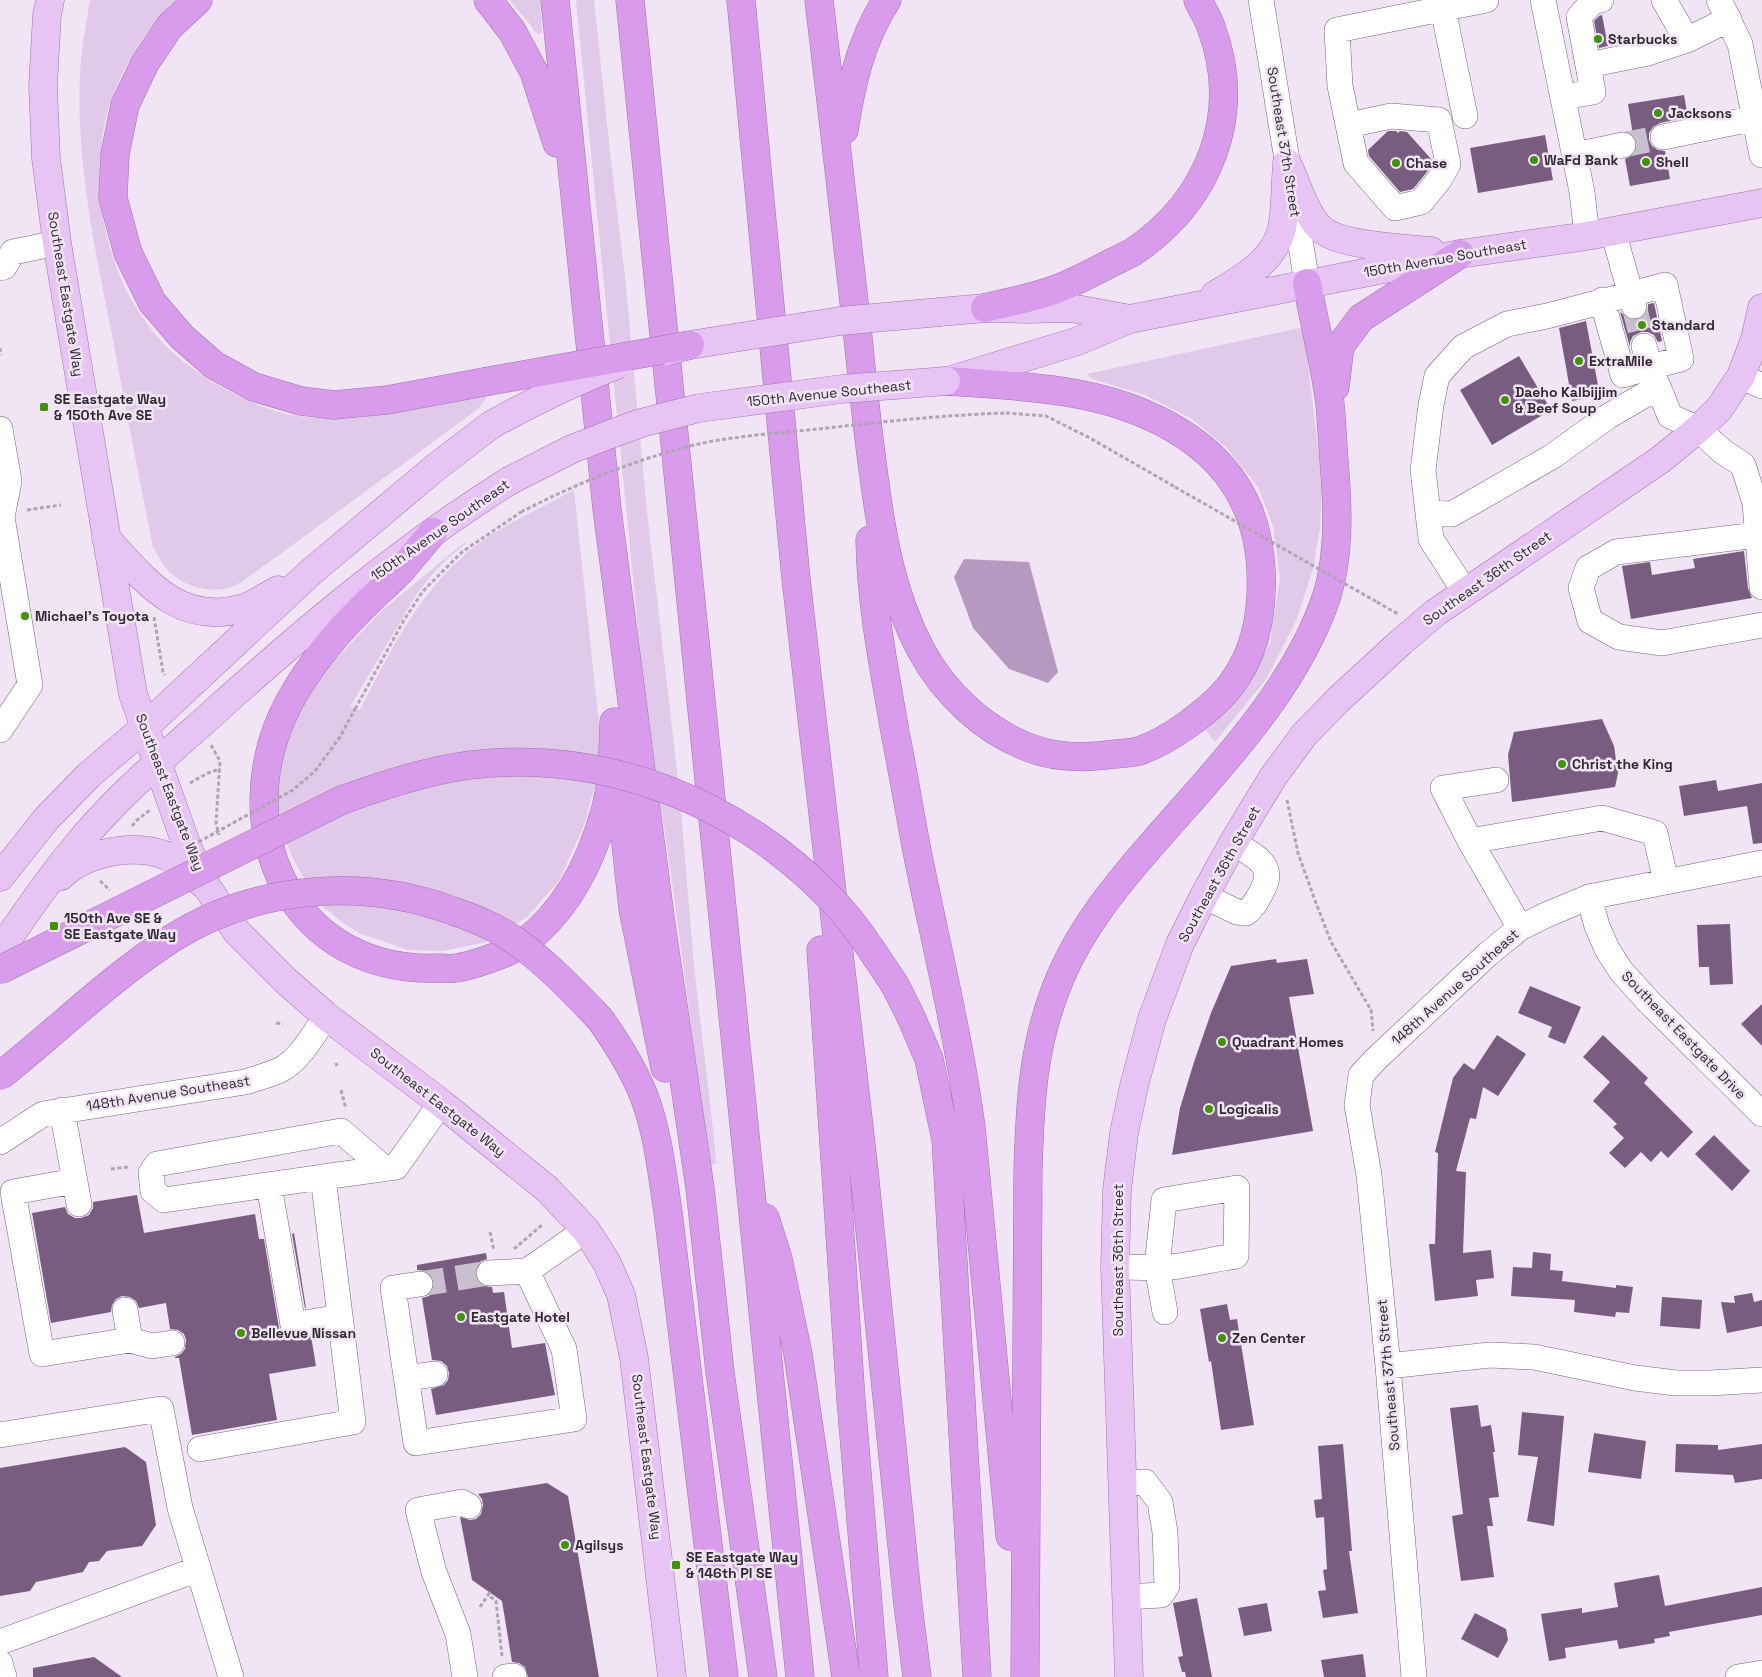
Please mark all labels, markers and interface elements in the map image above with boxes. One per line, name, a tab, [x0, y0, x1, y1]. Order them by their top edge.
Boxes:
place label: Starbucks	[1608, 30, 1677, 48]
marker: Starbucks	[1592, 33, 1604, 45]
street label: Southeast 37th Street	[1263, 65, 1305, 219]
place label: Jacksons	[1668, 104, 1732, 122]
marker: Jacksons	[1652, 107, 1664, 119]
place label: WaFd Bank	[1544, 151, 1618, 169]
place label: Shell	[1656, 153, 1689, 171]
place label: Chase	[1406, 154, 1447, 172]
marker: WaFd Bank	[1528, 154, 1540, 166]
marker: Shell	[1640, 156, 1652, 168]
marker: Chase	[1390, 157, 1402, 169]
street label: Southeast Eastgate Way	[44, 210, 88, 378]
street label: 150th Avenue Southeast	[1362, 235, 1528, 281]
place label: Standard	[1652, 316, 1715, 334]
marker: Standard	[1636, 319, 1648, 331]
place label: ExtraMile	[1589, 352, 1653, 370]
marker: ExtraMile	[1573, 355, 1585, 367]
street label: 150th Avenue Southeast	[746, 375, 912, 411]
place label: Daeho Kalbijjim & Beef Soup	[1515, 383, 1618, 417]
place label: SE Eastgate Way & 150th Ave SE	[54, 390, 166, 424]
marker: Daeho Kalbijjim & Beef Soup	[1499, 394, 1511, 406]
marker: SE Eastgate Way & 150th Ave SE	[38, 401, 50, 413]
street label: 150th Avenue Southeast	[367, 475, 513, 585]
street label: Southeast 36th Street	[1419, 527, 1555, 629]
place label: Michael's Toyota	[35, 607, 149, 625]
marker: Michael's Toyota	[19, 610, 31, 622]
street label: Southeast Eastgate Way	[132, 711, 208, 873]
place label: Christ the King	[1572, 755, 1673, 773]
marker: Christ the King	[1556, 758, 1568, 770]
street label: Southeast 36th Street	[1174, 803, 1264, 945]
place label: 150th Ave SE & SE Eastgate Way	[64, 909, 176, 943]
marker: 150th Ave SE & SE Eastgate Way	[48, 920, 60, 932]
street label: 148th Avenue Southeast	[1387, 925, 1523, 1049]
street label: Southeast Eastgate Drive	[1618, 967, 1750, 1103]
place label: Quadrant Homes	[1232, 1033, 1344, 1051]
marker: Quadrant Homes	[1216, 1036, 1228, 1048]
street label: Southeast Eastgate Way	[367, 1044, 509, 1160]
street label: 148th Avenue Southeast	[85, 1071, 251, 1115]
place label: Logicalis	[1219, 1100, 1279, 1118]
marker: Logicalis	[1203, 1103, 1215, 1115]
street label: Southeast 36th Street	[1109, 1184, 1127, 1336]
street label: Southeast 37th Street	[1372, 1298, 1404, 1452]
place label: Eastgate Hotel	[471, 1308, 570, 1326]
marker: Eastgate Hotel	[455, 1311, 467, 1323]
place label: Bellevue Nissan	[251, 1324, 356, 1342]
marker: Bellevue Nissan	[235, 1327, 247, 1339]
place label: Zen Center	[1232, 1329, 1306, 1347]
marker: Zen Center	[1216, 1332, 1228, 1344]
street label: Southeast Eastgate Way	[628, 1373, 666, 1541]
place label: Agilsys	[575, 1536, 624, 1554]
marker: Agilsys	[559, 1539, 571, 1551]
place label: SE Eastgate Way & 146th Pl SE	[686, 1548, 798, 1582]
marker: SE Eastgate Way & 146th Pl SE	[670, 1559, 682, 1571]

